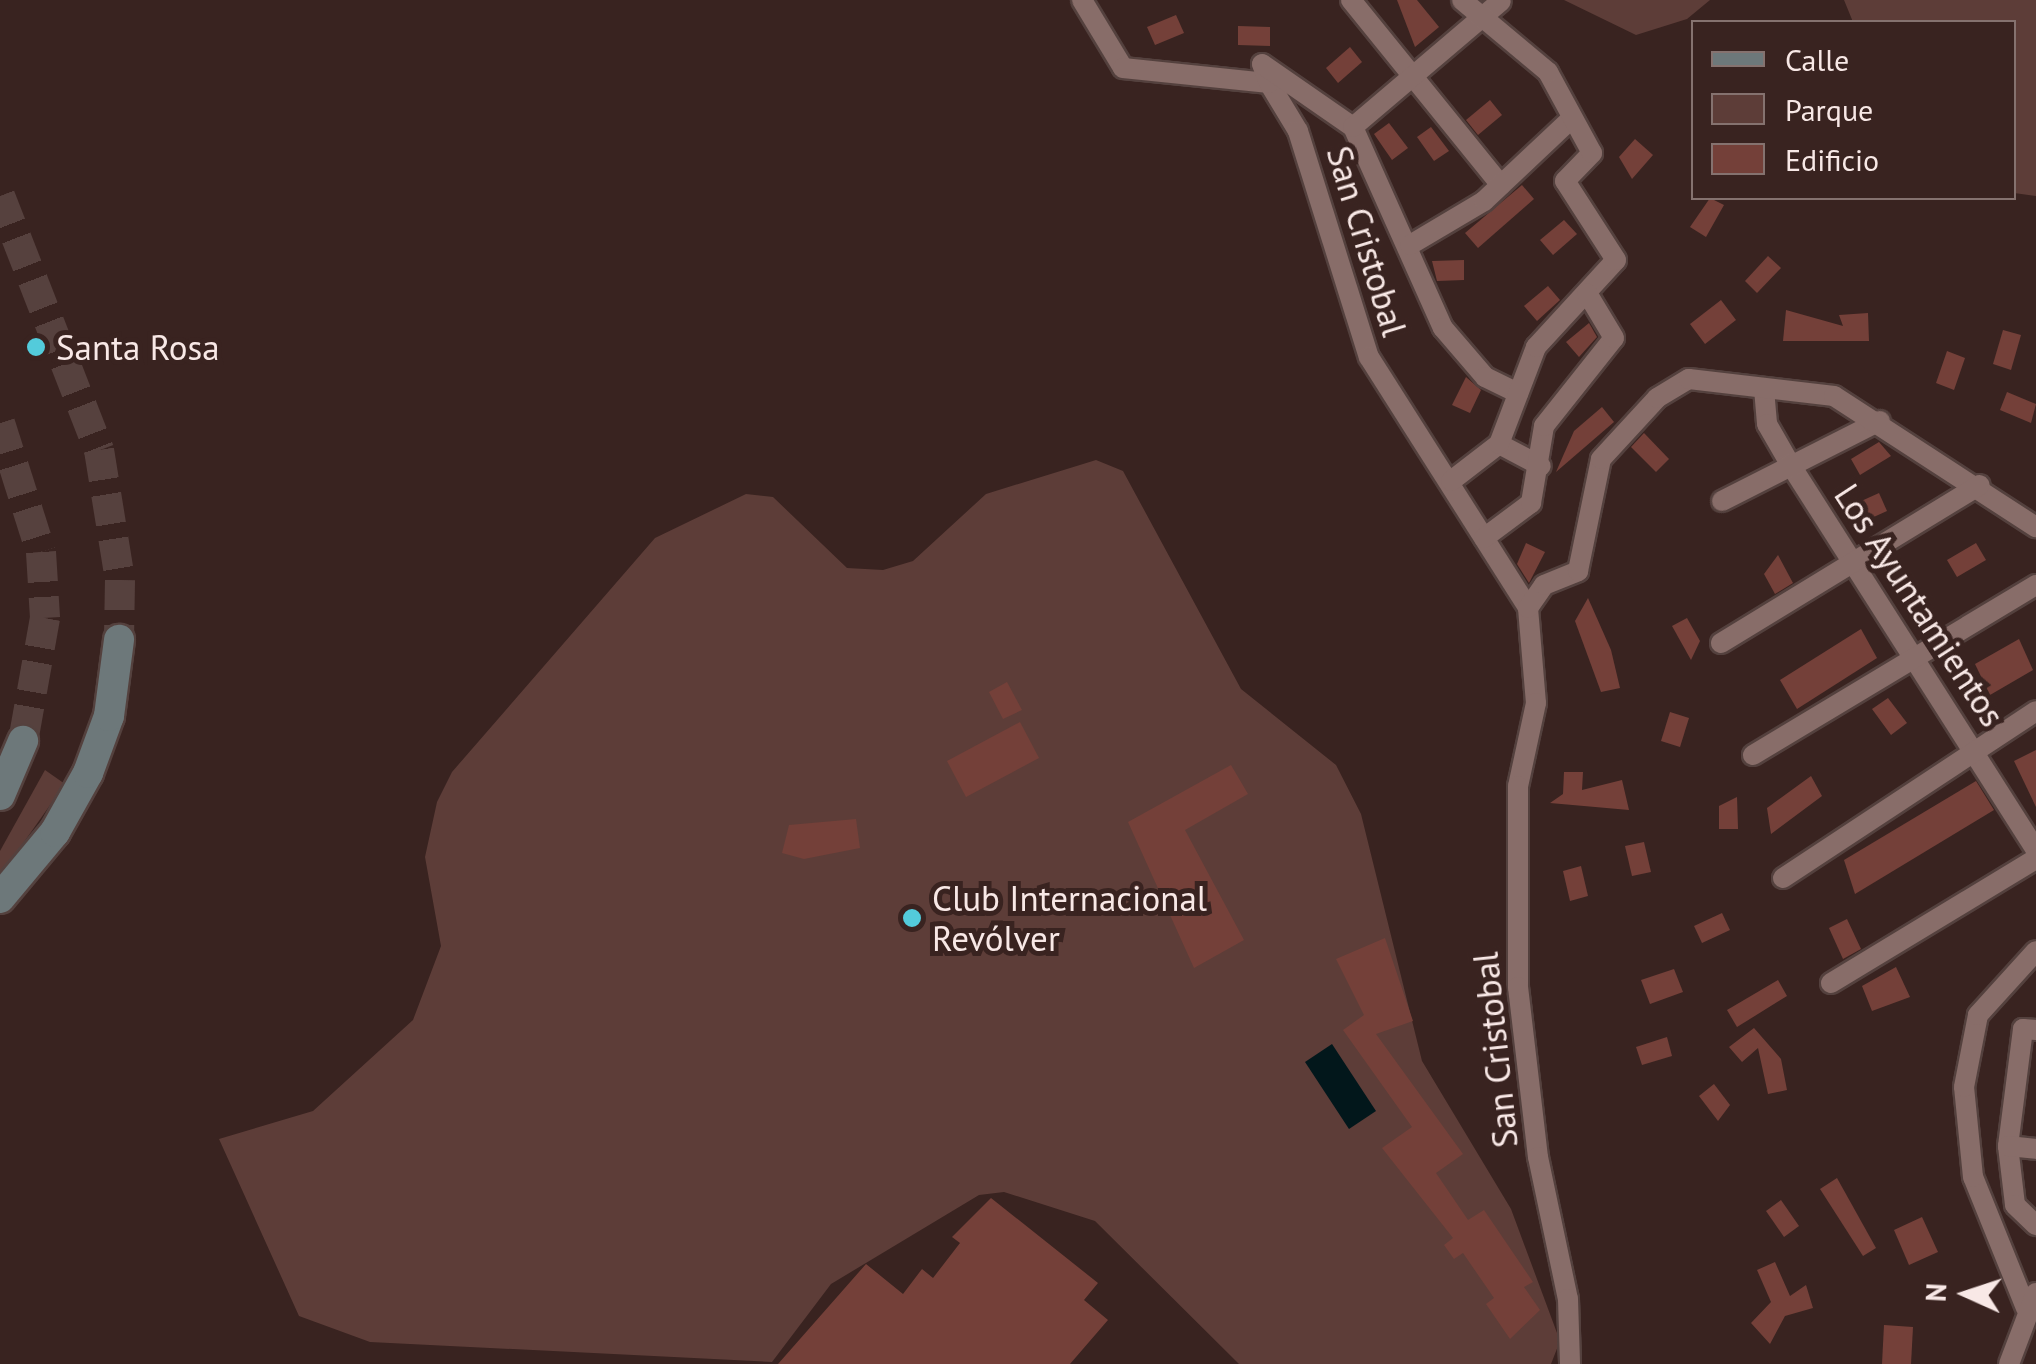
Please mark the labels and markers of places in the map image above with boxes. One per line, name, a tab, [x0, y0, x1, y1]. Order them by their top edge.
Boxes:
place label: Santa Rosa	[56, 326, 220, 368]
marker: Santa Rosa	[25, 336, 47, 358]
place label: Club Internacional Revólver	[932, 877, 1207, 959]
marker: Club Internacional Revólver	[901, 907, 923, 929]

